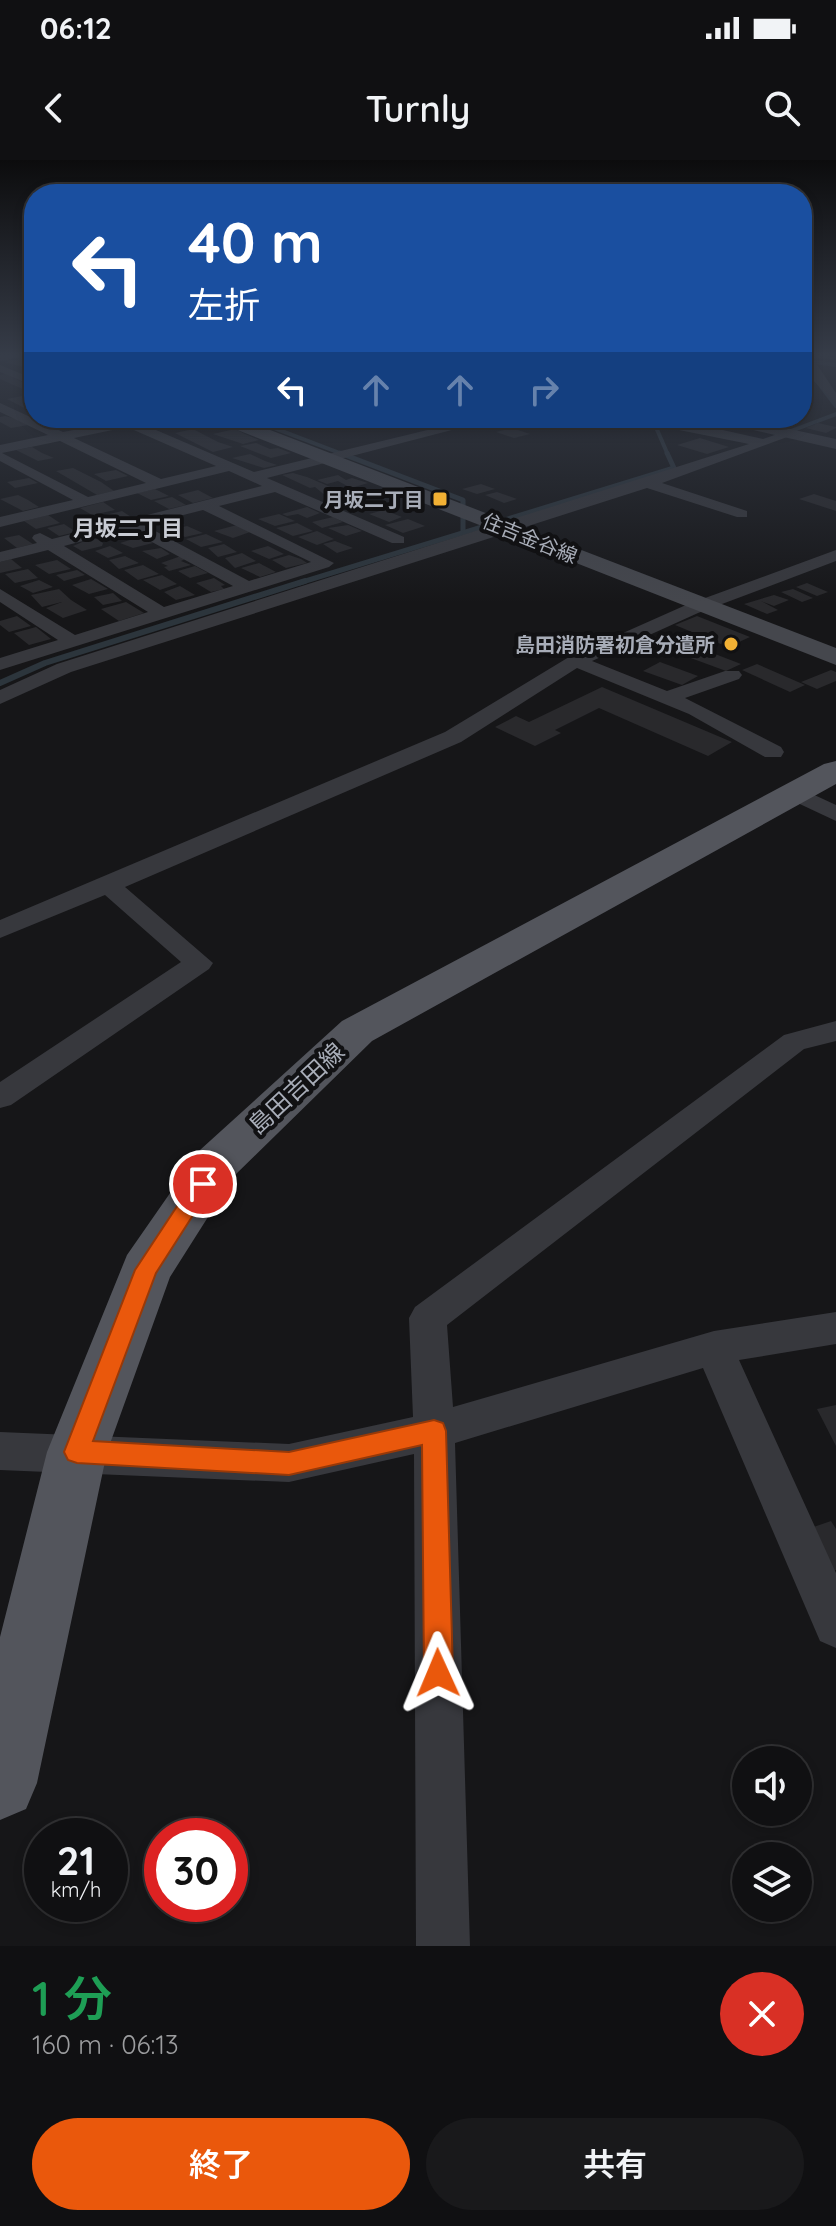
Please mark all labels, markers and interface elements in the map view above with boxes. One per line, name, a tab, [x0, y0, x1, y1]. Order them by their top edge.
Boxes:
text: 06:12	[40, 9, 112, 47]
icon: back	[32, 86, 76, 130]
text: Turnly	[366, 86, 470, 131]
icon: search	[760, 86, 804, 130]
text: 40 m	[188, 207, 323, 277]
icon: left	[56, 216, 160, 320]
text: 左折	[188, 282, 260, 327]
icon: left	[270, 368, 314, 412]
icon: ahead	[354, 368, 398, 412]
icon: ahead	[438, 368, 482, 412]
icon: right	[522, 368, 566, 412]
place label: 月坂二丁目	[324, 487, 424, 512]
marker: 月坂二丁目	[431, 490, 449, 508]
street label: 住吉金谷線	[479, 508, 581, 568]
district label: 月坂二丁目	[73, 514, 183, 542]
place label: 島田消防署初倉分遣所	[515, 632, 715, 657]
marker: 島田消防署初倉分遣所	[722, 635, 740, 653]
street label: 島田吉田線	[242, 1036, 350, 1140]
pin	[169, 1150, 237, 1218]
icon: arrive	[181, 1162, 225, 1206]
position arrow	[396, 1631, 480, 1715]
map controls	[732, 1746, 812, 1922]
button: sound	[732, 1746, 812, 1826]
speed limit sign: 30	[144, 1818, 248, 1922]
text: 21	[57, 1835, 95, 1885]
button: layers	[732, 1842, 812, 1922]
text: km/h	[51, 1877, 101, 1902]
text: 1 分	[32, 1968, 112, 2028]
button: close	[720, 1972, 804, 2056]
text: 160 m · 06:13	[32, 2028, 179, 2061]
button: 終了	[32, 2118, 410, 2210]
button: 共有	[426, 2118, 804, 2210]

